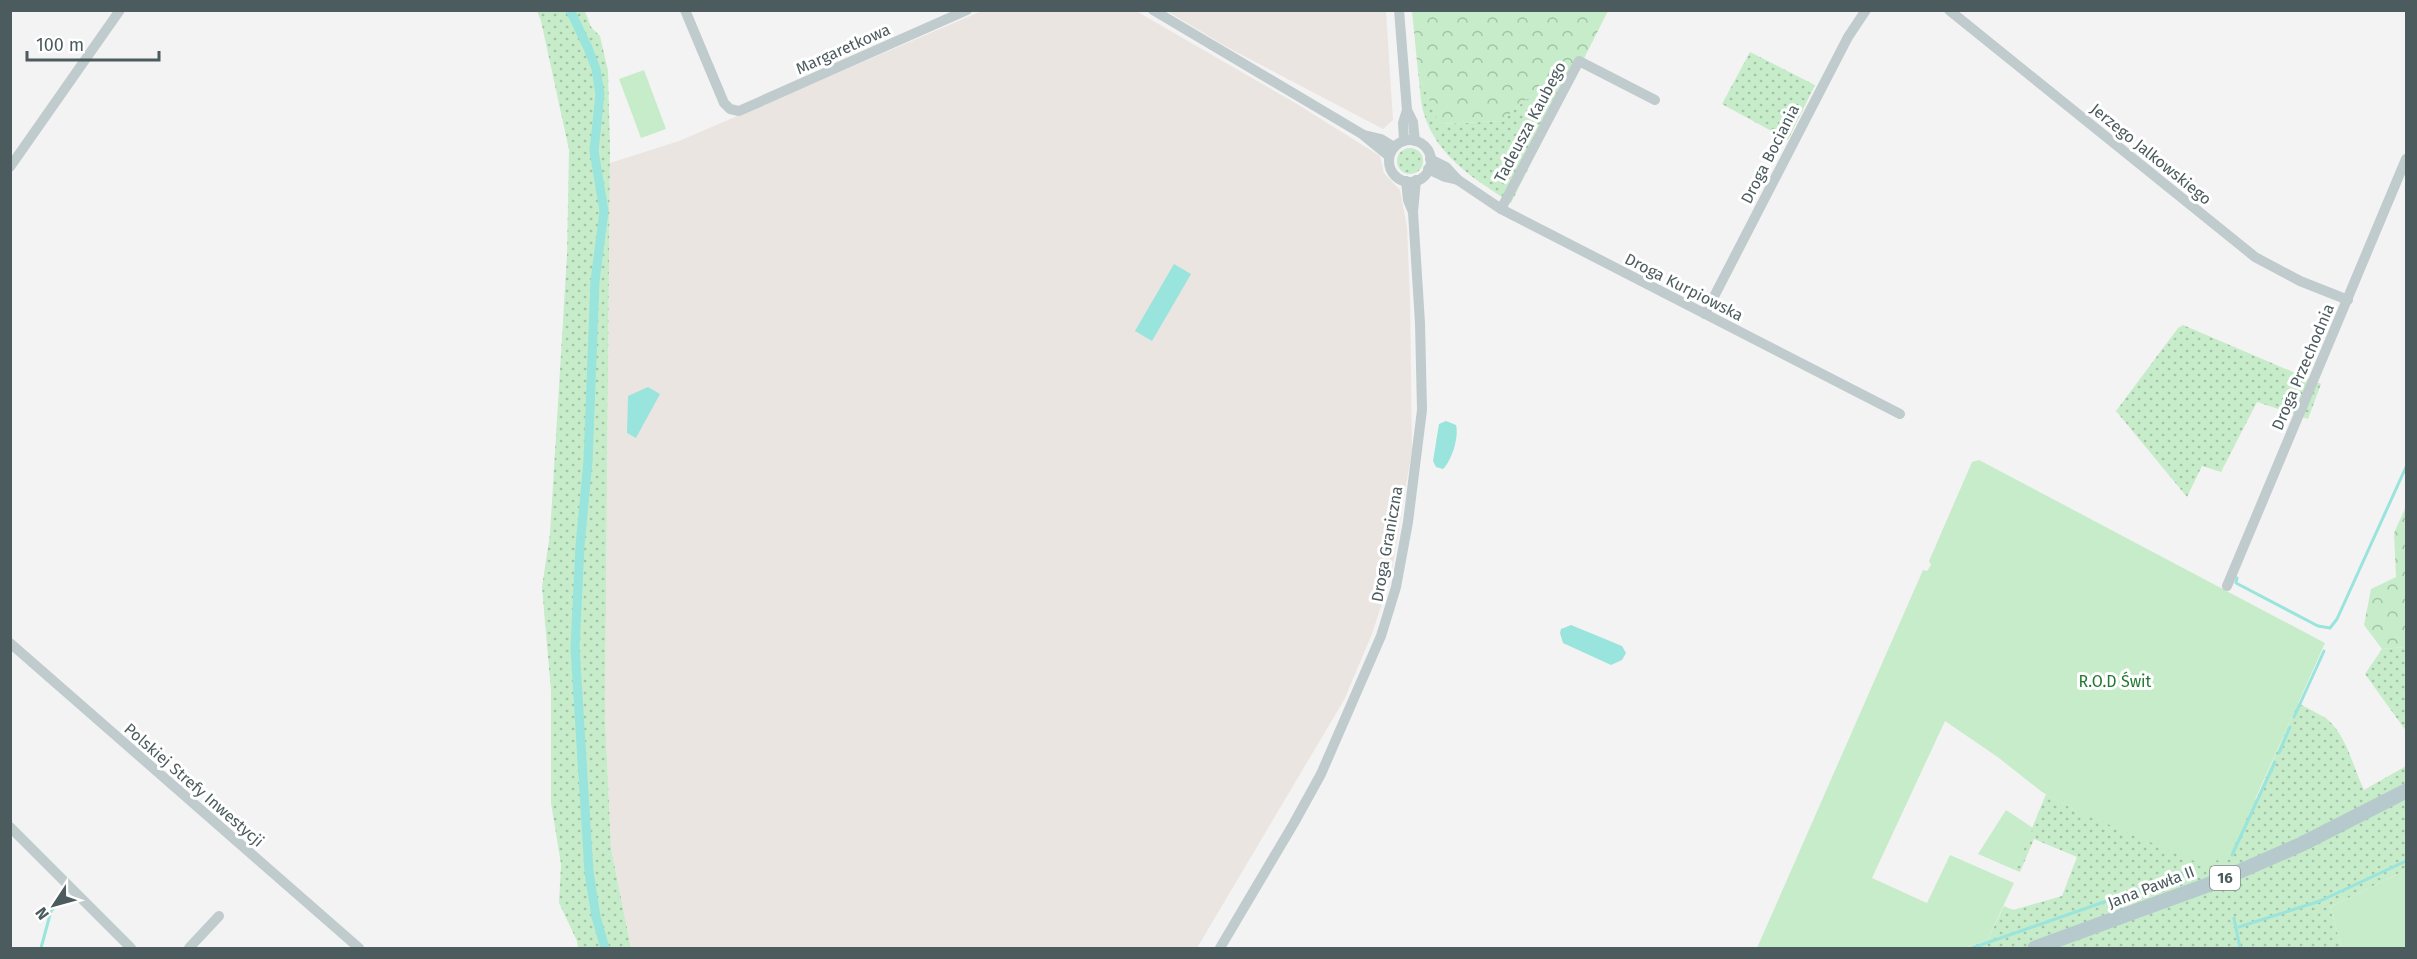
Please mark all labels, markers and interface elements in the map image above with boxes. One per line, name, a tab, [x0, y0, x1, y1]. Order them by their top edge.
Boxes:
street label: Margaretkowa	[793, 20, 893, 78]
scale bar	[27, 24, 159, 62]
text: 100 m	[36, 34, 84, 56]
street label: Tadeusza Kaubego	[1490, 58, 1570, 186]
street label: Jerzego Jalkowskiego	[2087, 99, 2215, 209]
street label: Droga Bociania	[1737, 101, 1803, 207]
street label: Droga Kurpiowska	[1622, 249, 1746, 325]
street label: Droga Przechodnia	[2268, 301, 2338, 433]
street label: Droga Graniczna	[1367, 485, 1407, 603]
park label: R.O.D Świt	[2079, 671, 2152, 691]
street label: Polskiej Strefy Inwestycji	[120, 719, 268, 851]
street label: Jana Pawła II	[2105, 862, 2197, 912]
road number: 16	[2210, 866, 2240, 890]
north arrow	[24, 875, 84, 935]
text: N	[31, 904, 53, 923]

